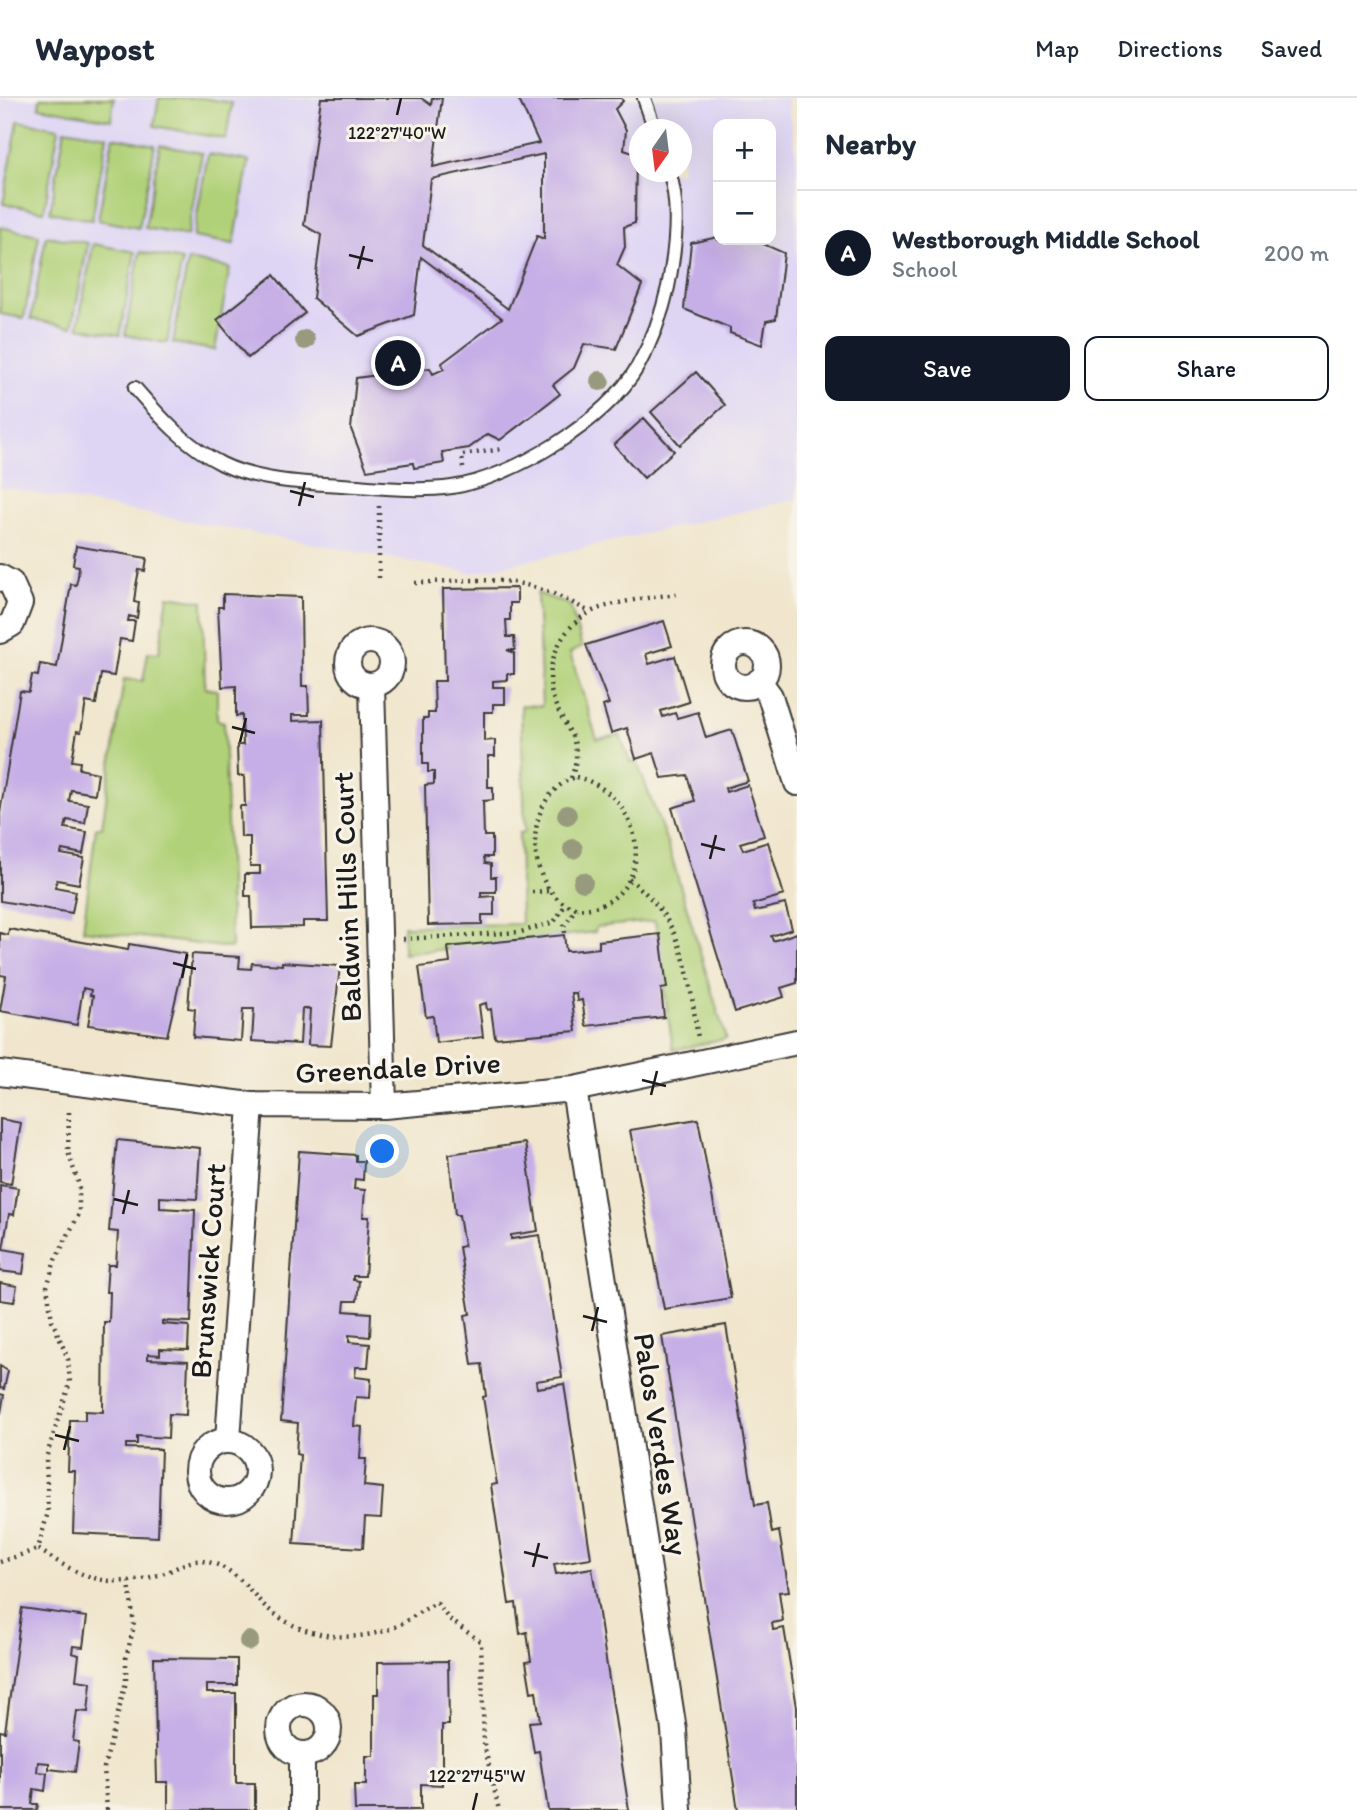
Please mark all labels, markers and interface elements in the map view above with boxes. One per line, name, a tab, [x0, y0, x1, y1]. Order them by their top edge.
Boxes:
text: Waypost	[35, 29, 155, 68]
text: Map	[1035, 34, 1079, 63]
text: Directions	[1117, 34, 1223, 63]
text: Saved	[1261, 34, 1322, 63]
north arrow	[629, 119, 692, 182]
map controls	[713, 119, 776, 245]
button: +	[713, 119, 776, 182]
text: 122°27'40"W	[348, 122, 446, 144]
text: Nearby	[825, 125, 916, 162]
button: −	[713, 182, 776, 245]
text: Westborough Middle School	[892, 223, 1200, 255]
text: A	[841, 239, 855, 267]
text: 200 m	[1264, 239, 1329, 267]
text: School	[892, 255, 957, 283]
button: Save	[825, 336, 1070, 401]
button: Share	[1084, 336, 1329, 401]
pin: A	[375, 337, 421, 389]
street label: Baldwin Hills Court	[324, 771, 369, 1023]
street label: Greendale Drive	[294, 1044, 502, 1091]
your location	[365, 1134, 399, 1168]
street label: Brunswick Court	[182, 1162, 233, 1380]
street label: Palos Verdes Way	[626, 1330, 697, 1558]
text: 122°27'45"W	[429, 1765, 525, 1787]

